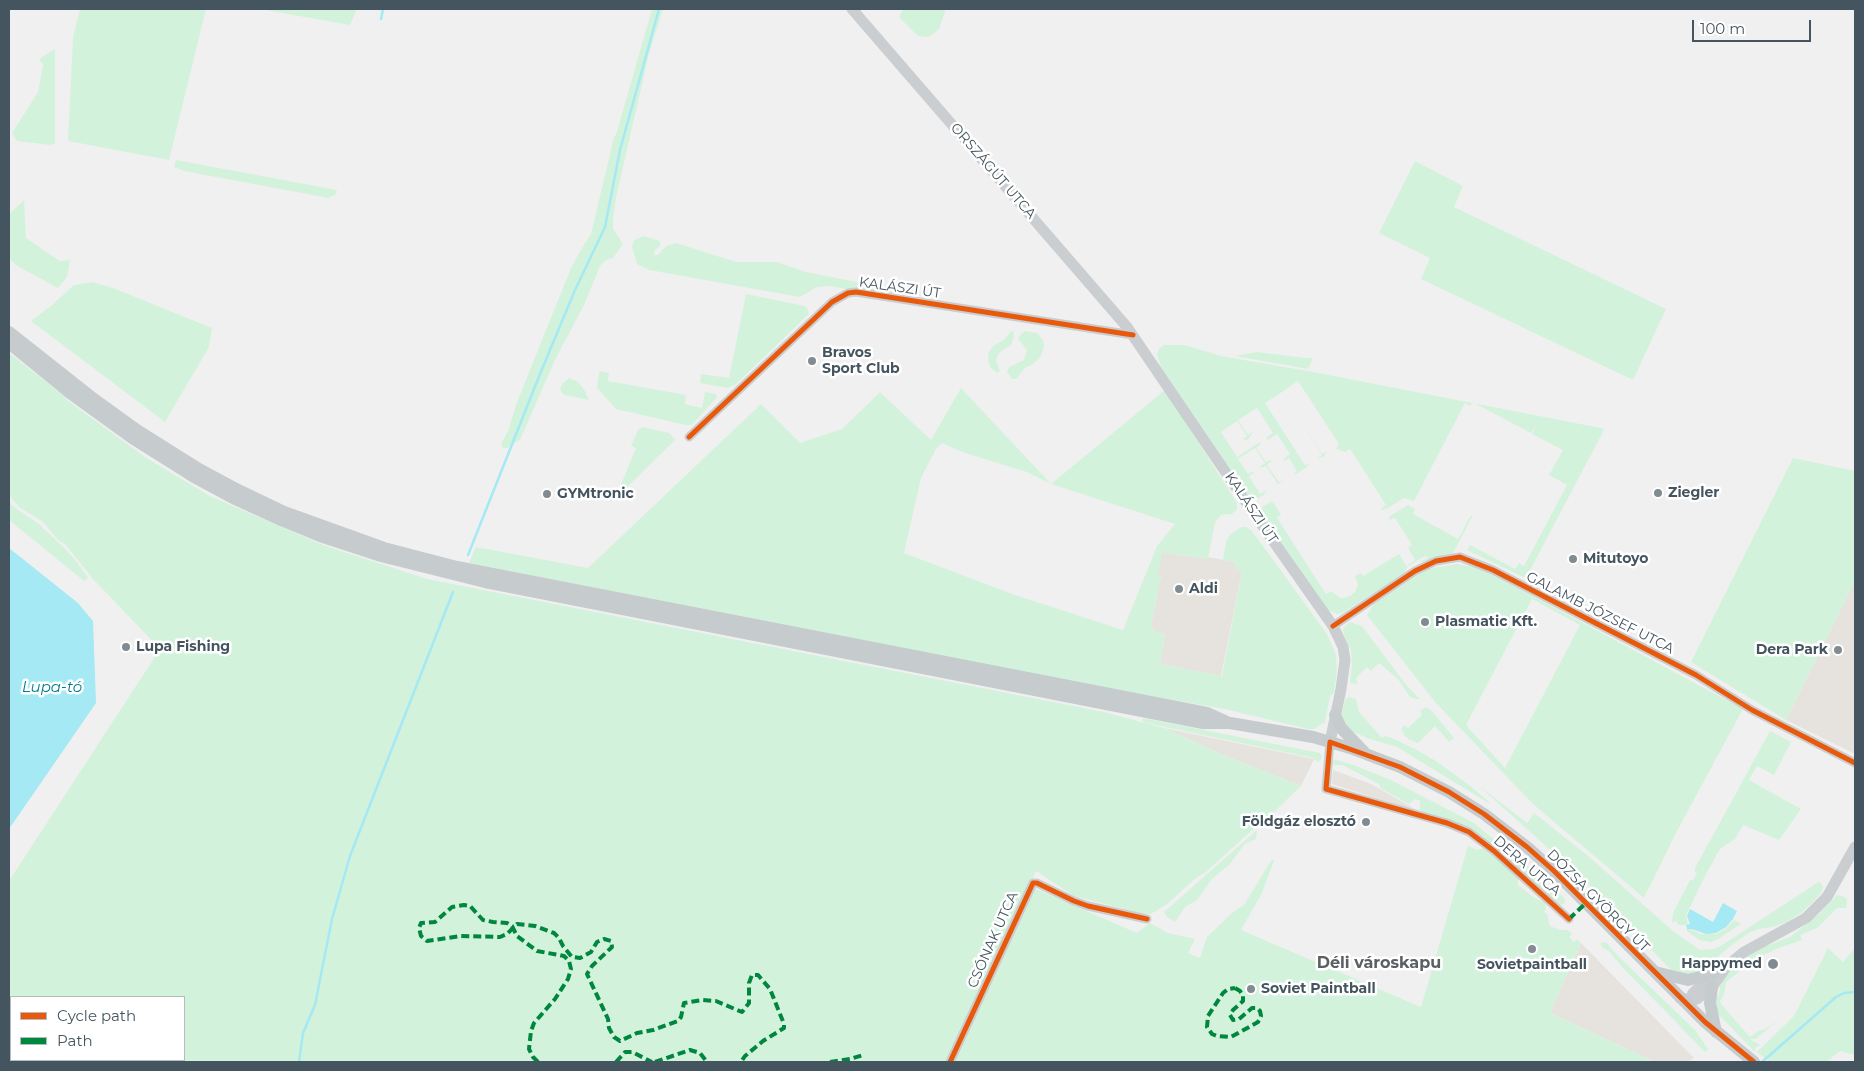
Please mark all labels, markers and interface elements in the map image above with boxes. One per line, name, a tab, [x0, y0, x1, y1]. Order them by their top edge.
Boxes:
scale bar	[1694, 10, 1813, 42]
text: 100 m	[1700, 19, 1745, 38]
street label: ORSZÁGÚT UTCA	[947, 120, 1039, 222]
street label: KALÁSZI ÚT	[858, 274, 942, 302]
place label: Bravos Sport Club	[822, 345, 900, 378]
marker: Bravos Sport Club	[806, 355, 818, 367]
street label: KALÁSZI ÚT	[1221, 469, 1281, 547]
place label: Ziegler	[1668, 485, 1719, 501]
place label: GYMtronic	[557, 486, 634, 502]
marker: Ziegler	[1652, 487, 1664, 499]
marker: GYMtronic	[541, 488, 553, 500]
place label: Mitutoyo	[1583, 551, 1648, 567]
marker: Mitutoyo	[1567, 553, 1579, 565]
street label: GALAMB JÓZSEF UTCA	[1523, 568, 1677, 658]
place label: Aldi	[1189, 581, 1218, 597]
marker: Aldi	[1173, 583, 1185, 595]
place label: Plasmatic Kft.	[1435, 614, 1537, 630]
marker: Plasmatic Kft.	[1419, 616, 1431, 628]
place label: Lupa Fishing	[136, 639, 230, 655]
marker: Lupa Fishing	[120, 641, 132, 653]
place label: Dera Park	[1756, 642, 1828, 658]
marker: Dera Park	[1832, 644, 1844, 656]
water label: Lupa-tó	[22, 679, 82, 697]
place label: Földgáz elosztó	[1242, 814, 1356, 830]
marker: Földgáz elosztó	[1360, 816, 1372, 828]
street label: DERA UTCA	[1490, 832, 1564, 900]
street label: DÓZSA GYÖRGY ÚT	[1543, 846, 1653, 956]
street label: CSÓNAK UTCA	[964, 889, 1022, 991]
marker: Sovietpaintball	[1526, 943, 1538, 955]
district label: Déli városkapu	[1317, 953, 1441, 973]
place label: Happymed	[1681, 956, 1762, 972]
place label: Sovietpaintball	[1477, 957, 1587, 973]
marker: Happymed	[1766, 957, 1780, 971]
place label: Soviet Paintball	[1261, 981, 1376, 997]
marker: Soviet Paintball	[1245, 983, 1257, 995]
legend	[10, 996, 185, 1061]
text: Cycle path	[57, 1006, 136, 1025]
text: Path	[57, 1031, 93, 1050]

